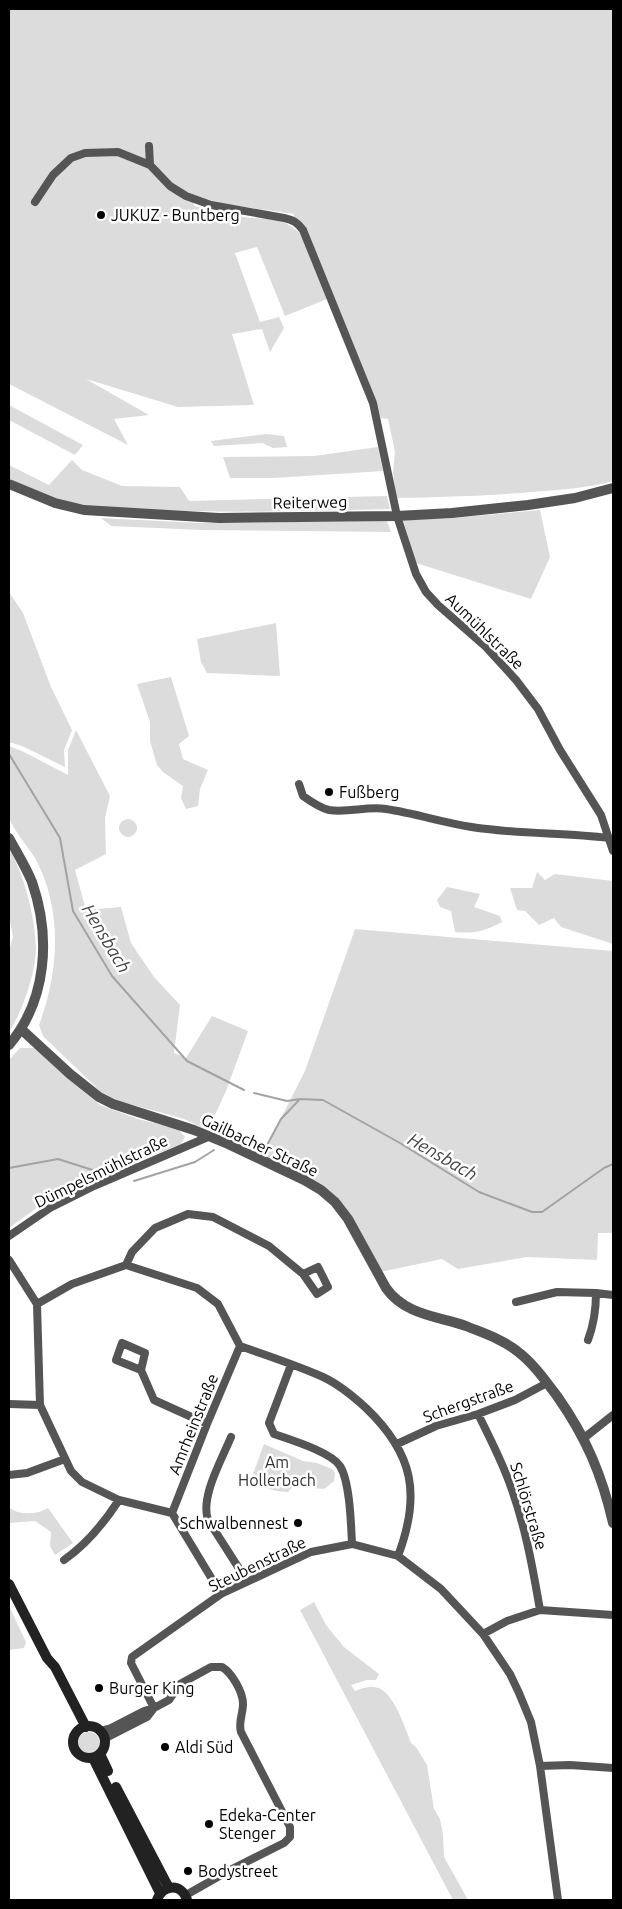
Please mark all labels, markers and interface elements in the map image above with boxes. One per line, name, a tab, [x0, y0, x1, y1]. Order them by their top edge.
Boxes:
place label: JUKUZ - Buntberg	[111, 206, 240, 224]
marker: JUKUZ - Buntberg	[95, 209, 107, 221]
street label: Reiterweg	[273, 492, 347, 512]
street label: Aumühlstraße	[442, 589, 528, 673]
place label: Fußberg	[339, 783, 399, 801]
marker: Fußberg	[323, 786, 335, 798]
water label: Hensbach	[79, 900, 135, 976]
street label: Gailbacher Straße	[199, 1110, 321, 1180]
water label: Hensbach	[405, 1128, 481, 1184]
street label: Dümpelsmühlstraße	[32, 1131, 170, 1211]
street label: Amrheinstraße	[165, 1371, 221, 1477]
street label: Schergstraße	[420, 1376, 516, 1426]
park label: Am Hollerbach	[238, 1453, 316, 1489]
street label: Schlörstraße	[507, 1460, 551, 1552]
place label: Schwalbennest	[180, 1514, 289, 1532]
marker: Schwalbennest	[292, 1517, 304, 1529]
street label: Steubenstraße	[205, 1533, 309, 1595]
place label: Burger King	[109, 1679, 194, 1697]
marker: Burger King	[93, 1682, 105, 1694]
place label: Aldi Süd	[175, 1738, 233, 1756]
marker: Aldi Süd	[159, 1741, 171, 1753]
place label: Edeka-Center Stenger	[219, 1806, 316, 1842]
marker: Edeka-Center Stenger	[203, 1818, 215, 1830]
place label: Bodystreet	[198, 1862, 279, 1880]
marker: Bodystreet	[182, 1865, 194, 1877]

